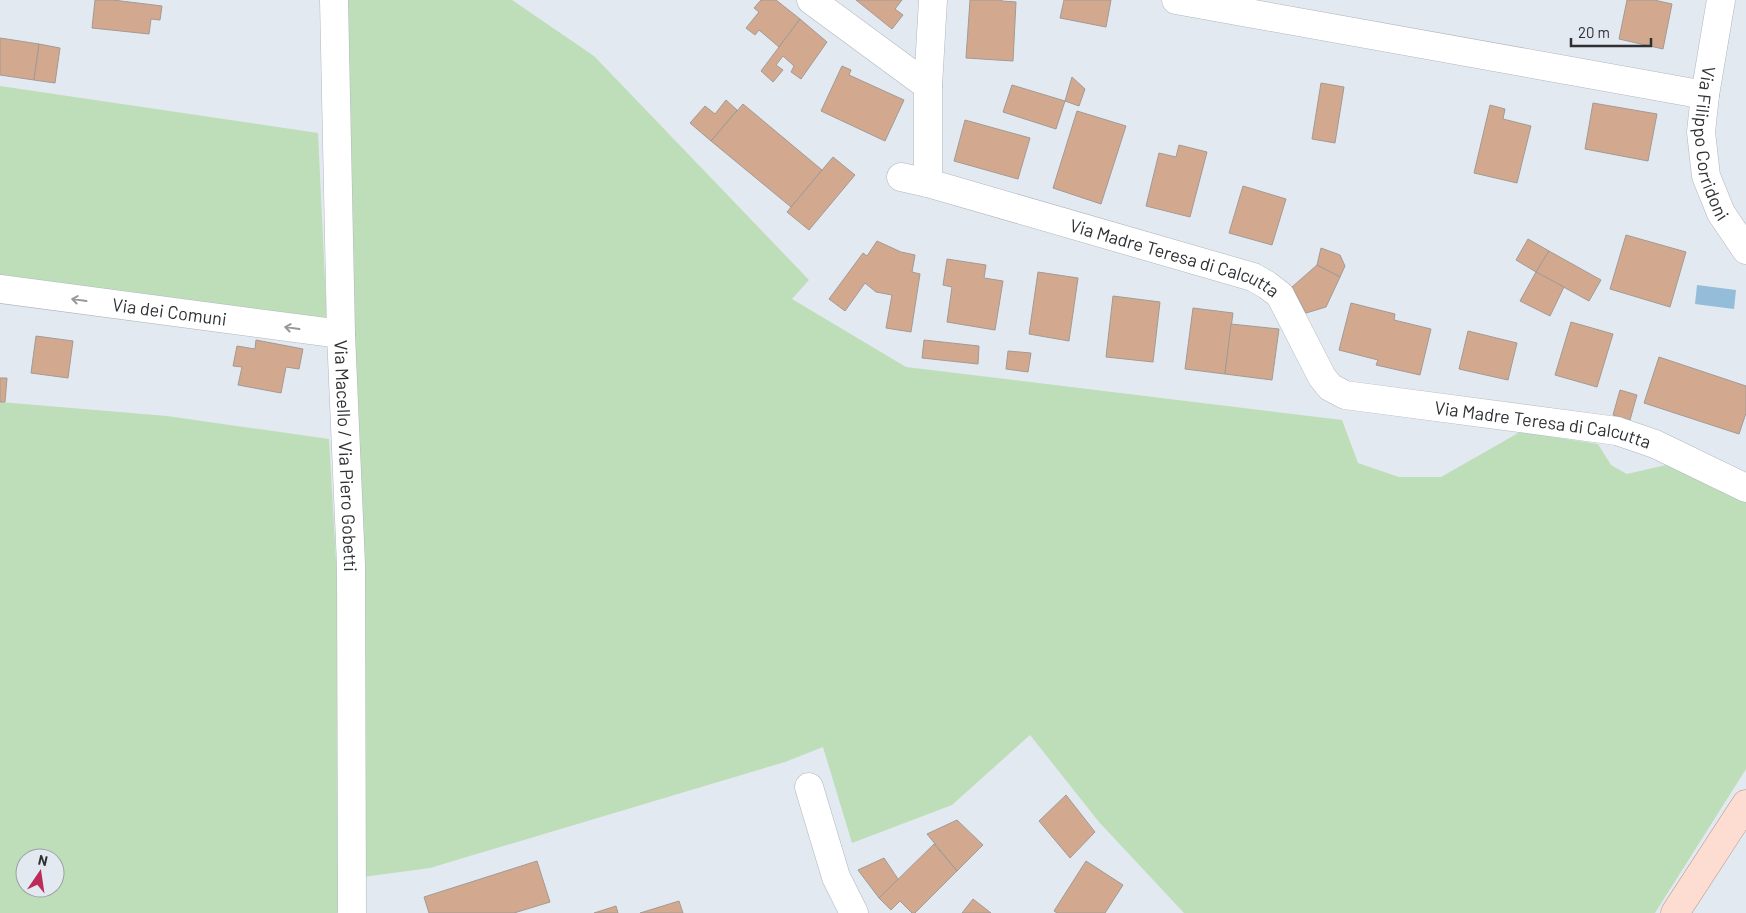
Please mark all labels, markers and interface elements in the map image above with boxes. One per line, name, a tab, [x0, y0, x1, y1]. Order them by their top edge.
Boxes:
scale bar	[1571, 15, 1651, 47]
text: 20 m	[1578, 23, 1610, 41]
street label: Via Filippo Corridoni	[1690, 65, 1734, 225]
street label: Via Madre Teresa di Calcutta	[1067, 214, 1284, 302]
street label: Via dei Comuni	[111, 293, 228, 330]
one-way arrow	[72, 294, 88, 304]
one-way arrow	[285, 323, 301, 333]
street label: Via Macello / Via Piero Gobetti	[330, 339, 362, 572]
street label: Via Madre Teresa di Calcutta	[1433, 396, 1654, 453]
north arrow	[15, 848, 65, 898]
text: N	[37, 851, 49, 869]

